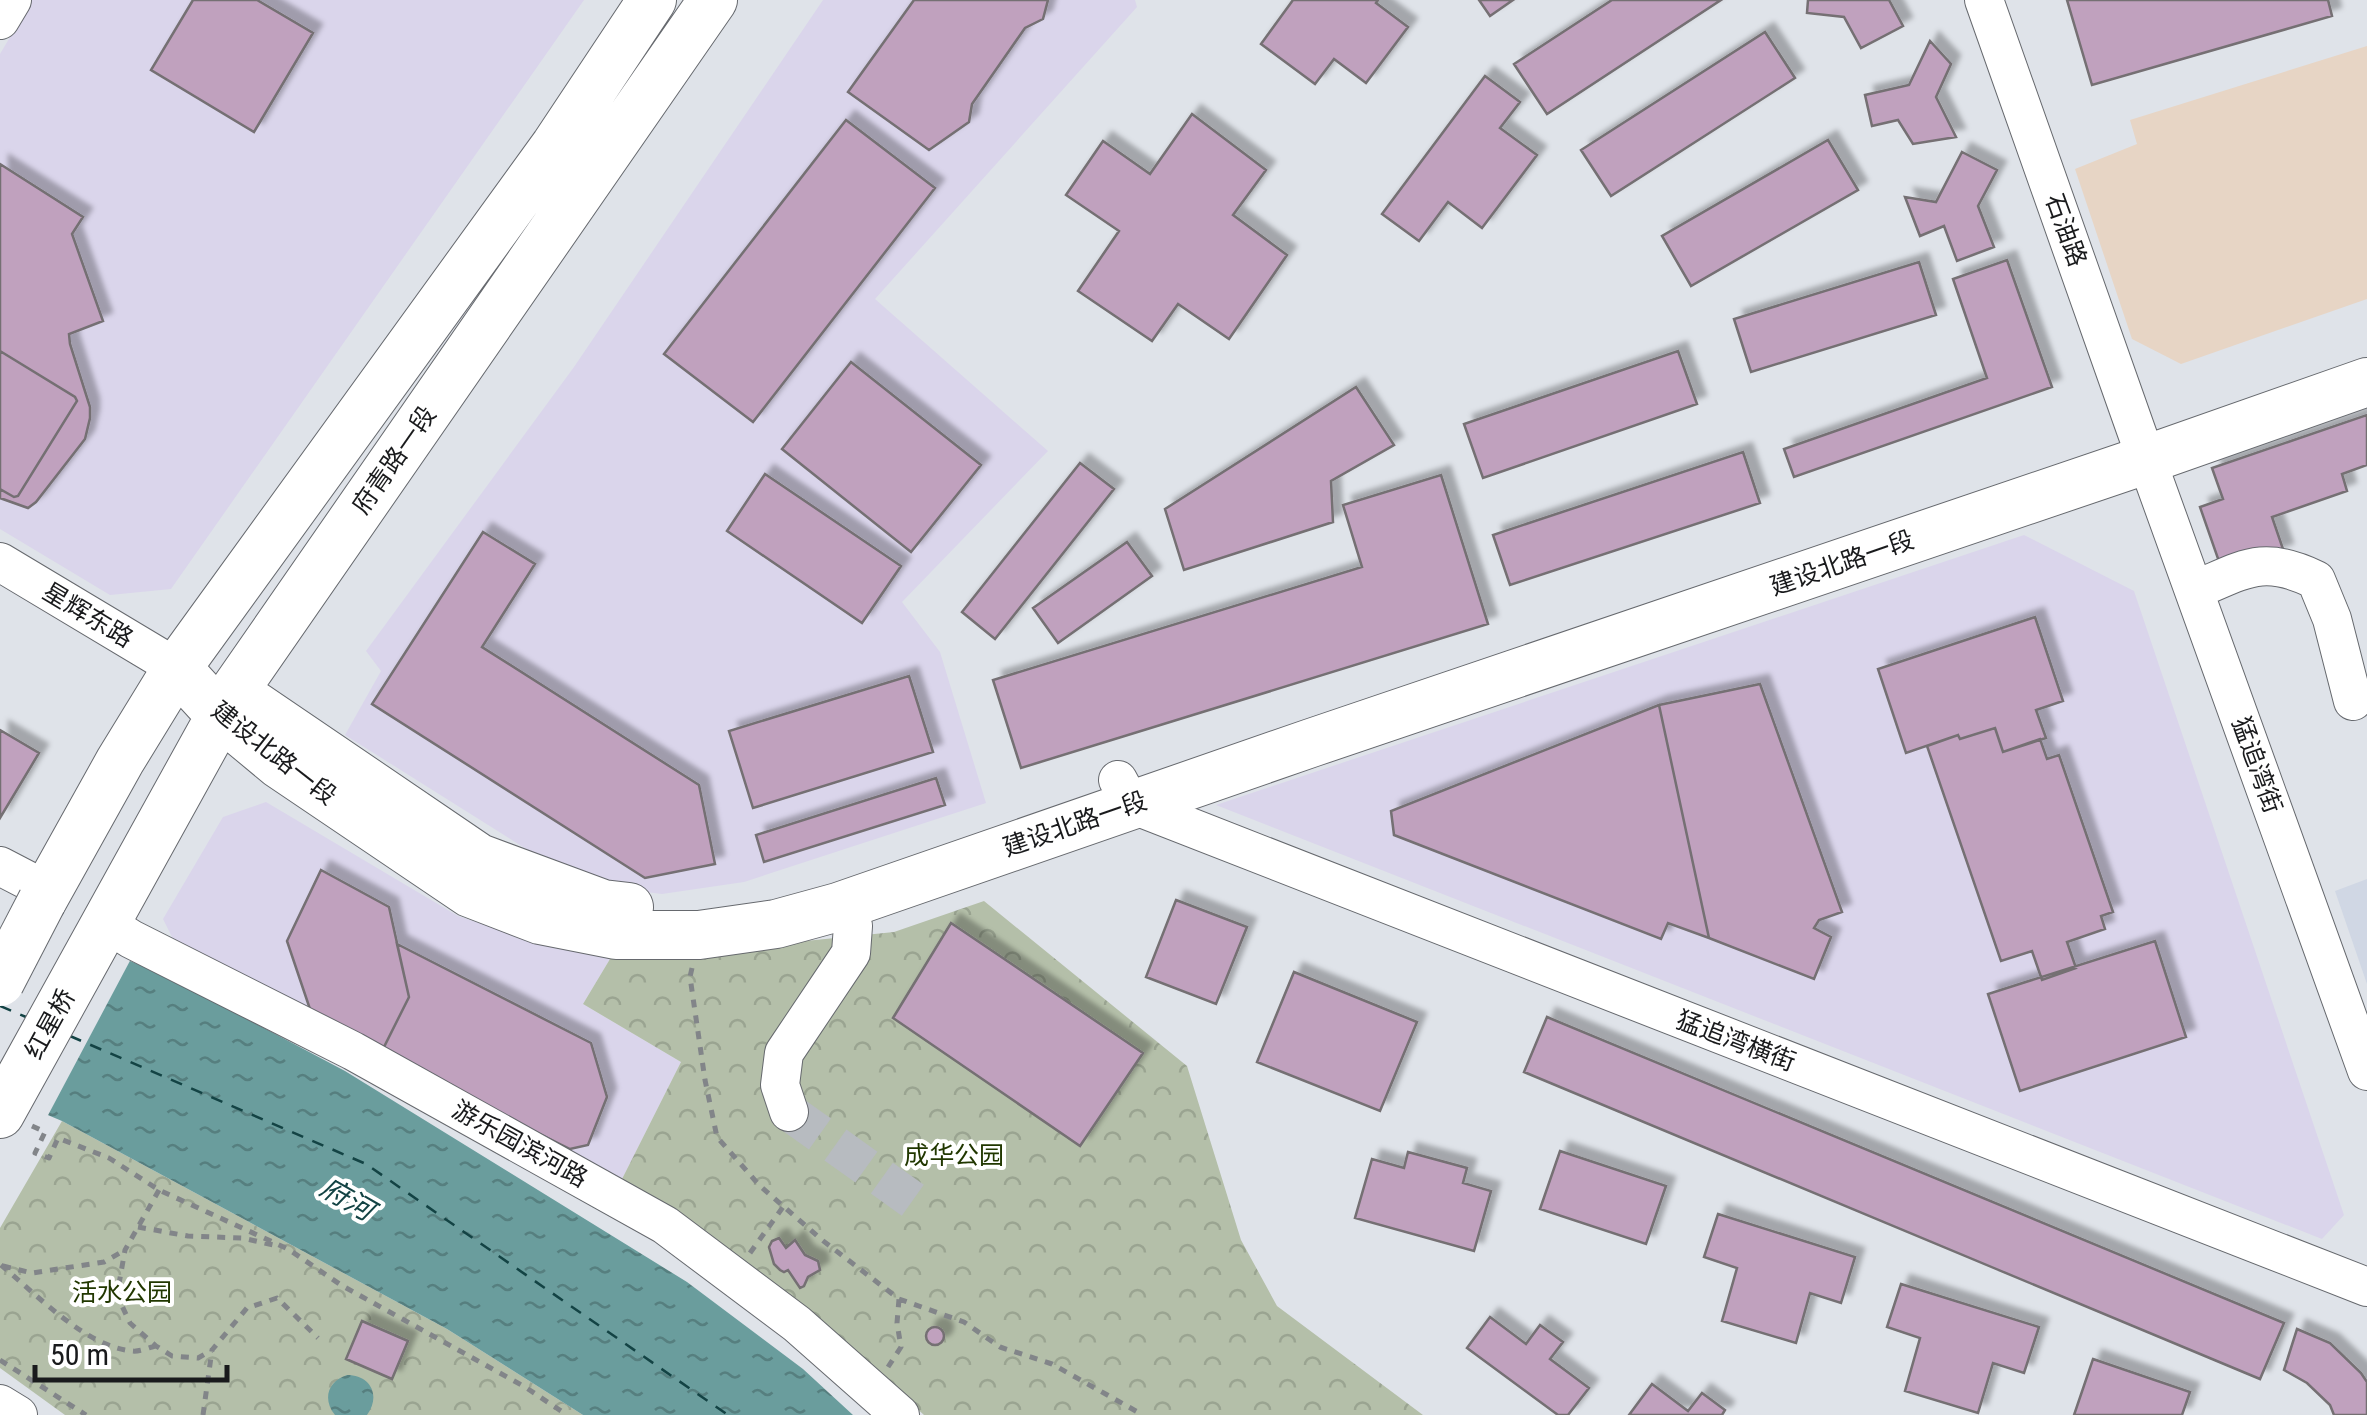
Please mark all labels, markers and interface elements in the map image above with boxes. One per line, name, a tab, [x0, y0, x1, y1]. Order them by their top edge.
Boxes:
street label: 石油路	[2040, 190, 2092, 270]
street label: 府青路一段	[346, 400, 442, 520]
street label: 建设北路一段	[1766, 525, 1918, 601]
street label: 星辉东路	[38, 577, 138, 653]
street label: 建设北路一段	[206, 695, 342, 811]
street label: 猛追湾街	[2226, 713, 2288, 817]
street label: 建设北路一段	[999, 786, 1151, 862]
street label: 红星桥	[19, 984, 81, 1064]
street label: 猛追湾横街	[1672, 1005, 1800, 1077]
street label: 游乐园滨河路	[447, 1095, 593, 1193]
park label: 成华公园	[904, 1141, 1004, 1170]
water label: 府河	[314, 1171, 384, 1230]
park label: 活水公园	[72, 1278, 172, 1307]
scale bar	[35, 1320, 228, 1382]
text: 50 m	[50, 1337, 109, 1372]

